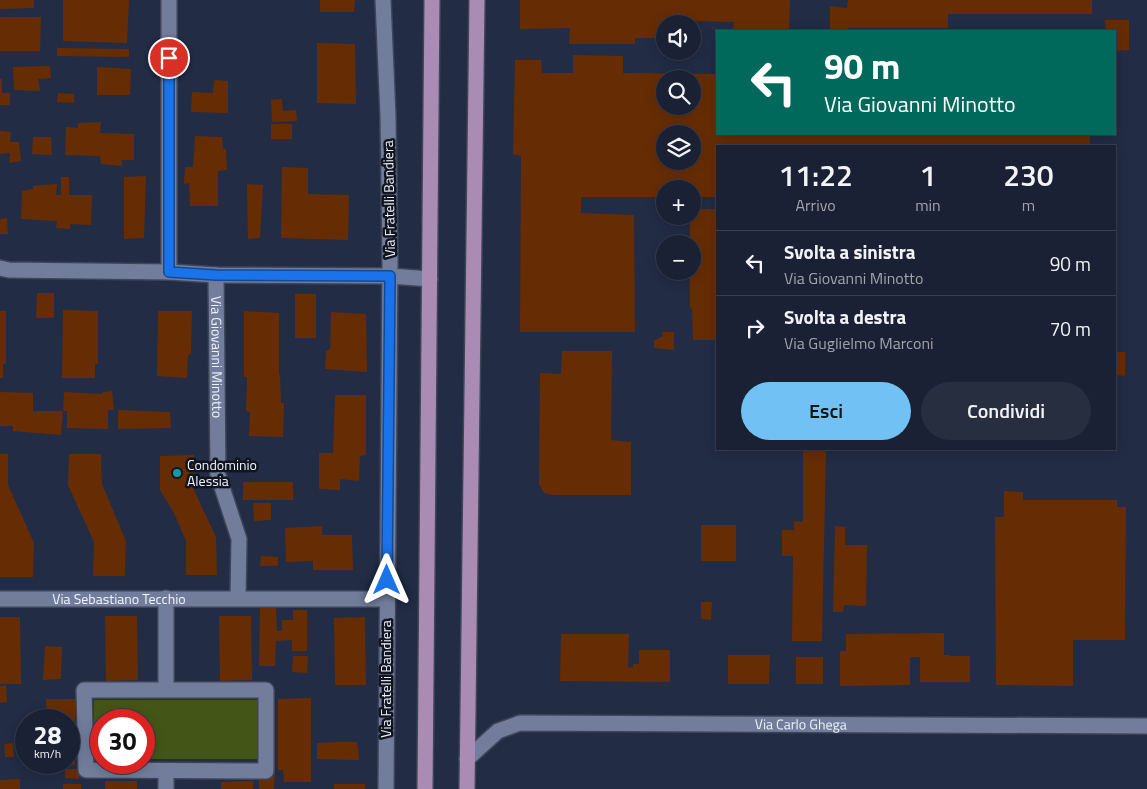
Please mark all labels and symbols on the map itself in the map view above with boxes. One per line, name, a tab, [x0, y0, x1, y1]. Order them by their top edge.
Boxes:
pin	[148, 37, 190, 79]
street label: Via Fratelli Bandiera	[377, 140, 400, 258]
street label: Via Giovanni Minotto	[206, 296, 228, 418]
place label: Condominio Alessia	[187, 454, 257, 491]
marker: Condominio Alessia	[171, 467, 183, 479]
position arrow	[360, 553, 412, 605]
street label: Via Sebastiano Tecchio	[52, 588, 186, 609]
street label: Via Fratelli Bandiera	[375, 620, 396, 738]
speed limit sign: 30	[90, 709, 155, 774]
street label: Via Carlo Ghega	[755, 713, 847, 735]

